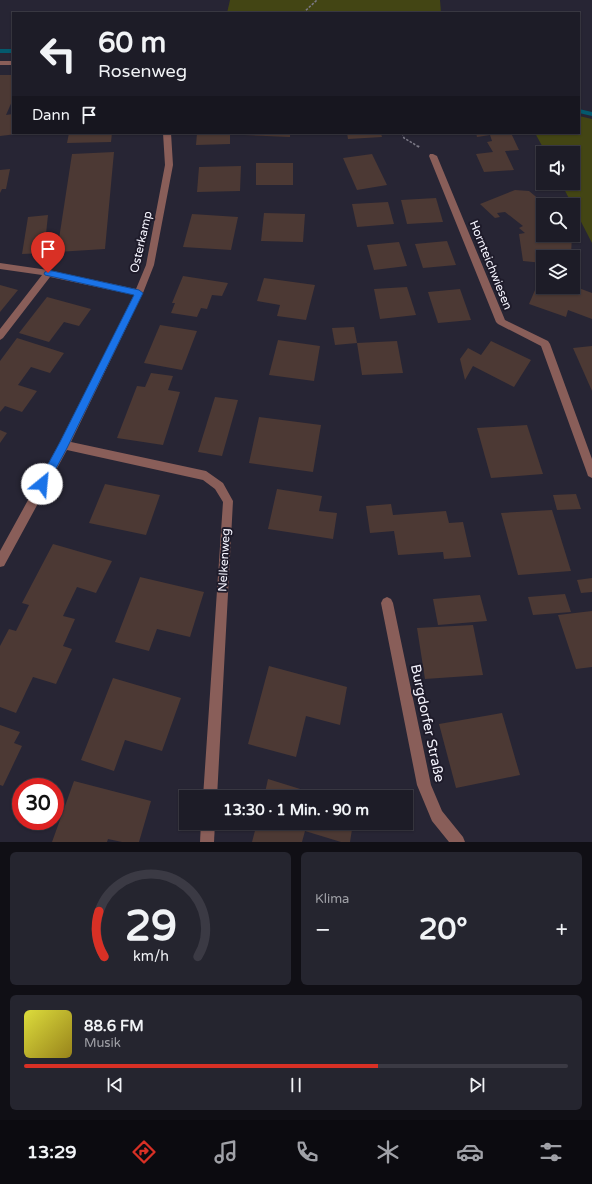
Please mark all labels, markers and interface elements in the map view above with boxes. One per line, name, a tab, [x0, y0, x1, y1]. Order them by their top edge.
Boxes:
text: 60 m	[98, 26, 166, 60]
icon: left	[32, 28, 84, 80]
text: Rosenweg	[98, 60, 187, 82]
icon: arrive	[78, 104, 100, 126]
text: Dann	[32, 106, 70, 124]
map controls	[536, 146, 580, 294]
button: sound	[536, 146, 580, 190]
button: search	[536, 198, 580, 242]
street label: Osterkamp	[127, 210, 155, 274]
street label: Hornteichwiesen	[467, 218, 515, 312]
pin	[31, 232, 65, 273]
icon: arrive	[37, 238, 59, 260]
button: layers	[536, 250, 580, 294]
position arrow	[21, 463, 63, 505]
street label: Nelkenweg	[215, 528, 233, 592]
street label: Burgdorfer Straße	[407, 663, 448, 784]
speed limit sign: 30	[12, 778, 64, 830]
text: 13:30 · 1 Min. · 90 m	[223, 801, 369, 819]
text: Klima	[315, 891, 349, 907]
text: 29	[124, 901, 177, 951]
text: 20°	[419, 911, 468, 948]
text: −	[315, 917, 331, 943]
text: +	[556, 917, 568, 943]
text: km/h	[133, 947, 168, 964]
text: 88.6 FM	[84, 1017, 144, 1035]
text: Musik	[84, 1035, 121, 1051]
icon: previous	[104, 1074, 126, 1096]
icon: pause	[285, 1074, 307, 1096]
icon: next	[466, 1074, 488, 1096]
icon: directions	[130, 1138, 158, 1166]
icon: music	[212, 1138, 240, 1166]
icon: phone	[293, 1138, 321, 1166]
icon: climate	[374, 1138, 402, 1166]
icon: car	[456, 1138, 484, 1166]
icon: filters	[537, 1138, 565, 1166]
text: 13:29	[27, 1141, 77, 1163]

